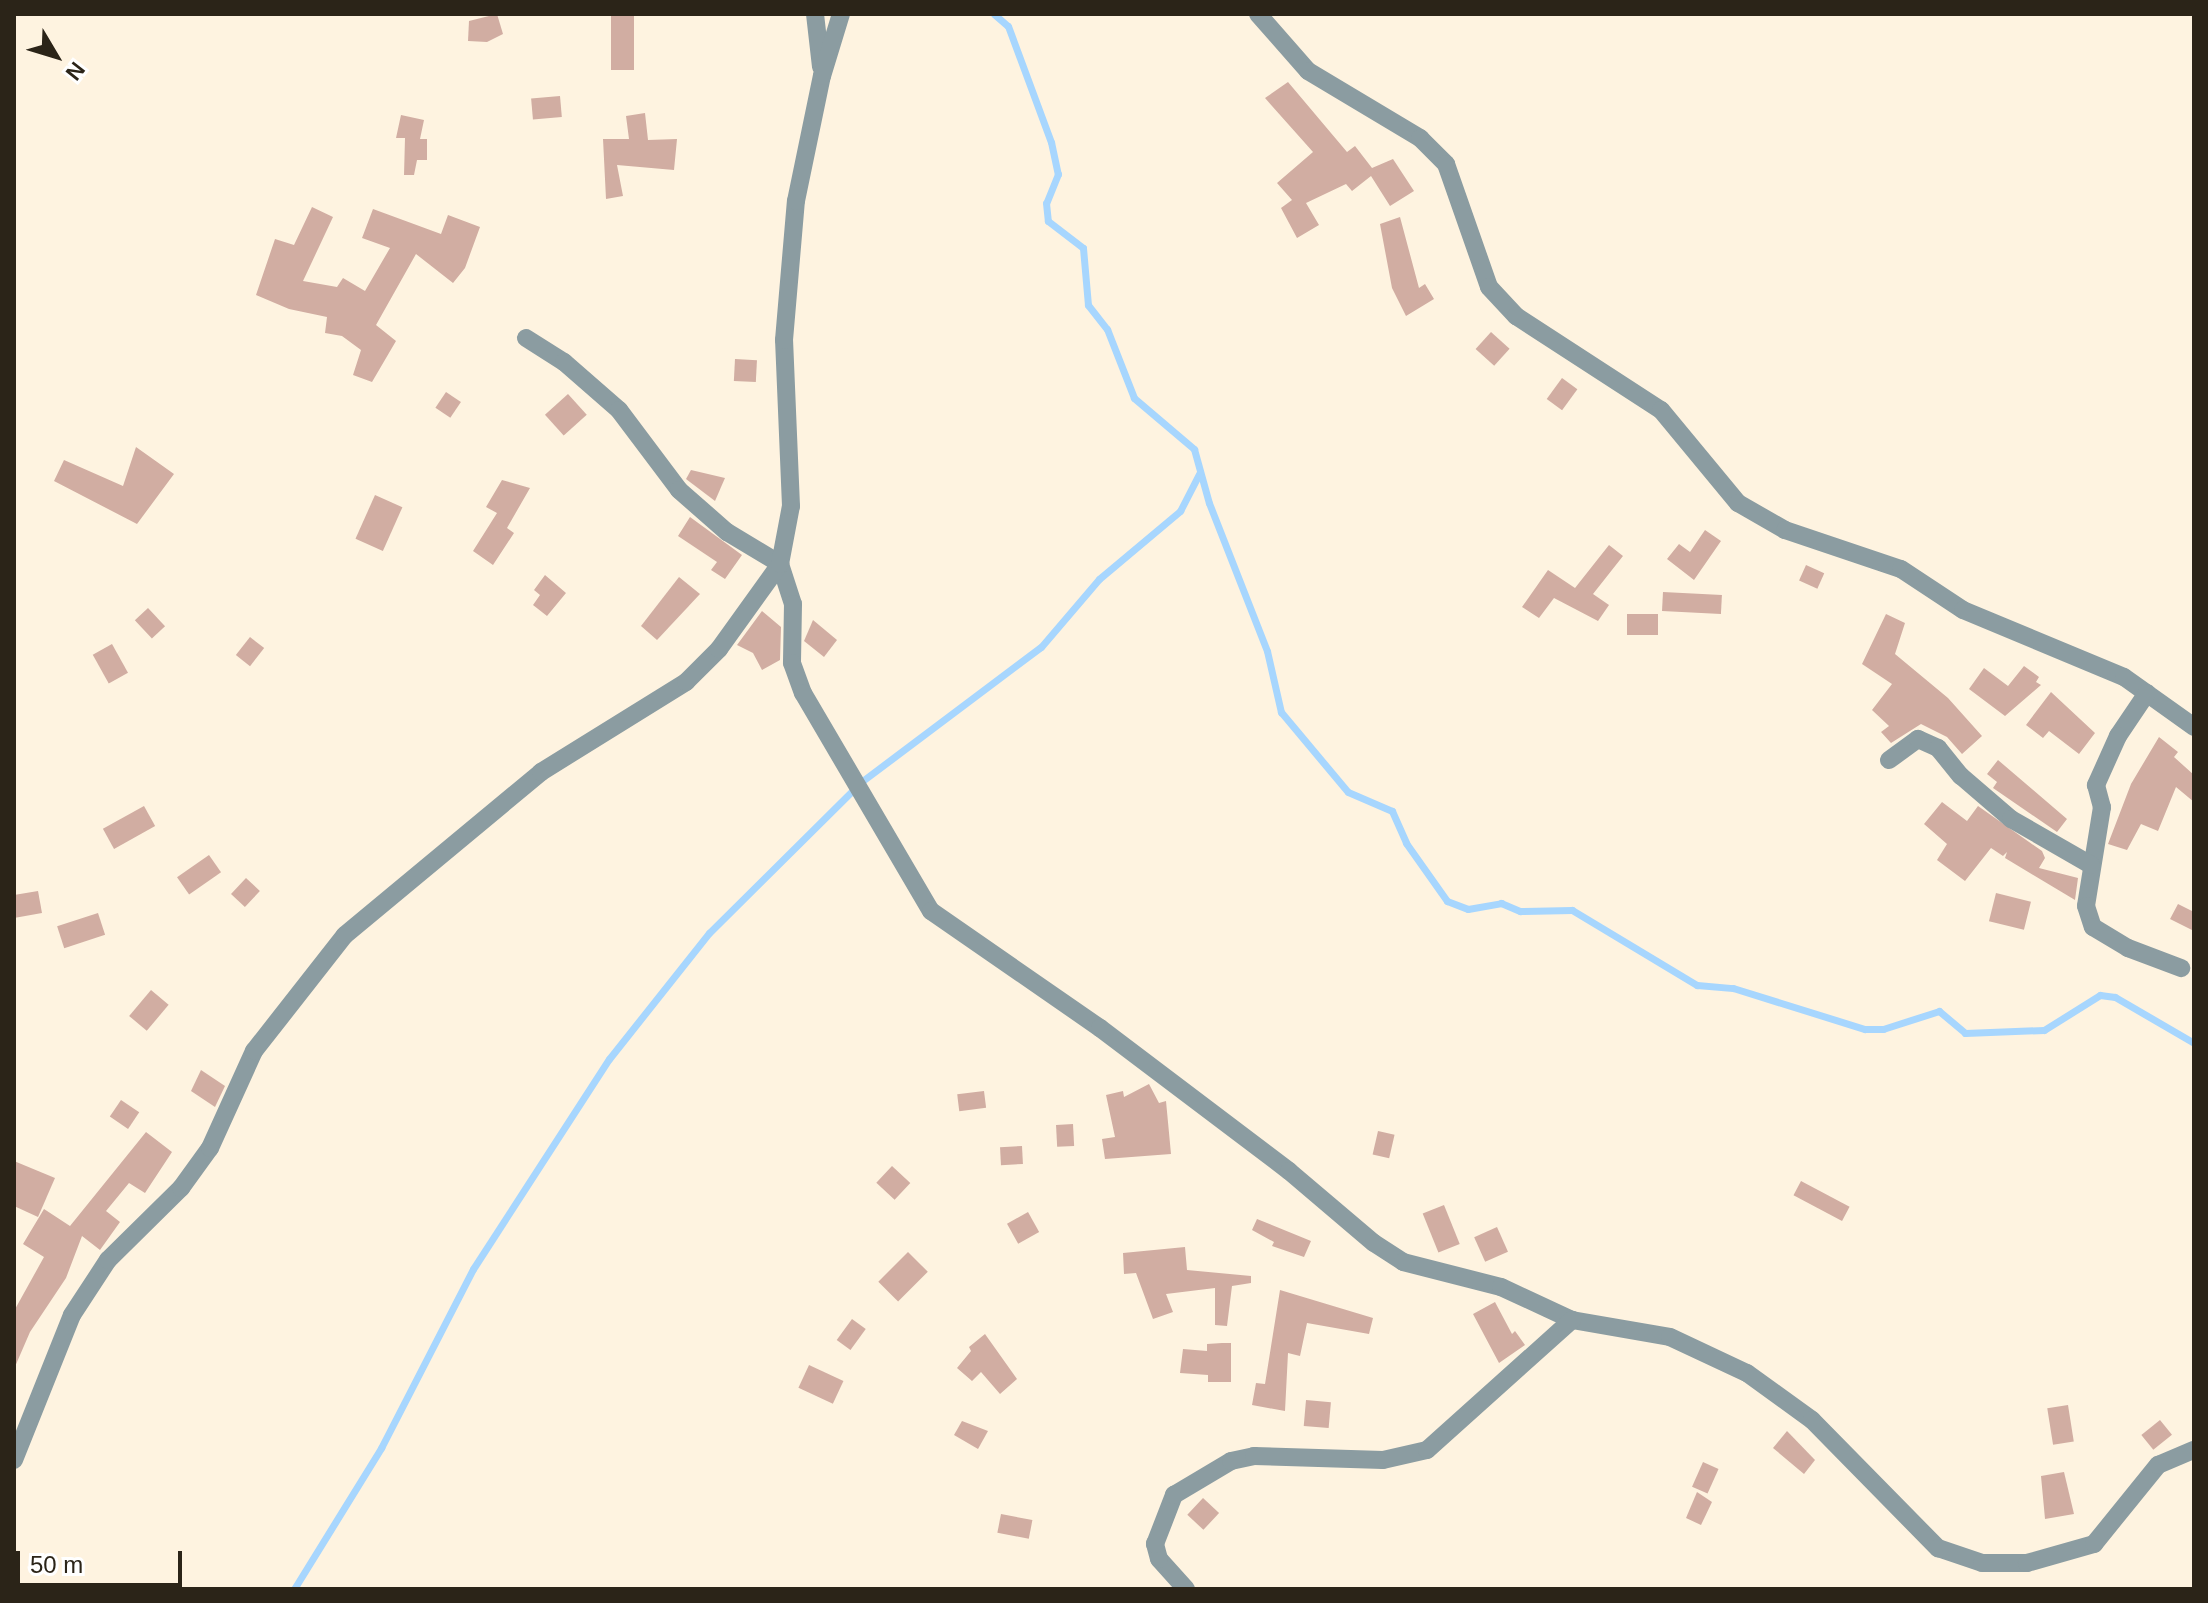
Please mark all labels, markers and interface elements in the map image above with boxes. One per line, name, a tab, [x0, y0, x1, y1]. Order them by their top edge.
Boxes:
north arrow	[16, 16, 96, 96]
text: N	[61, 57, 90, 85]
scale bar	[20, 1535, 186, 1585]
text: 50 m	[30, 1551, 83, 1578]

